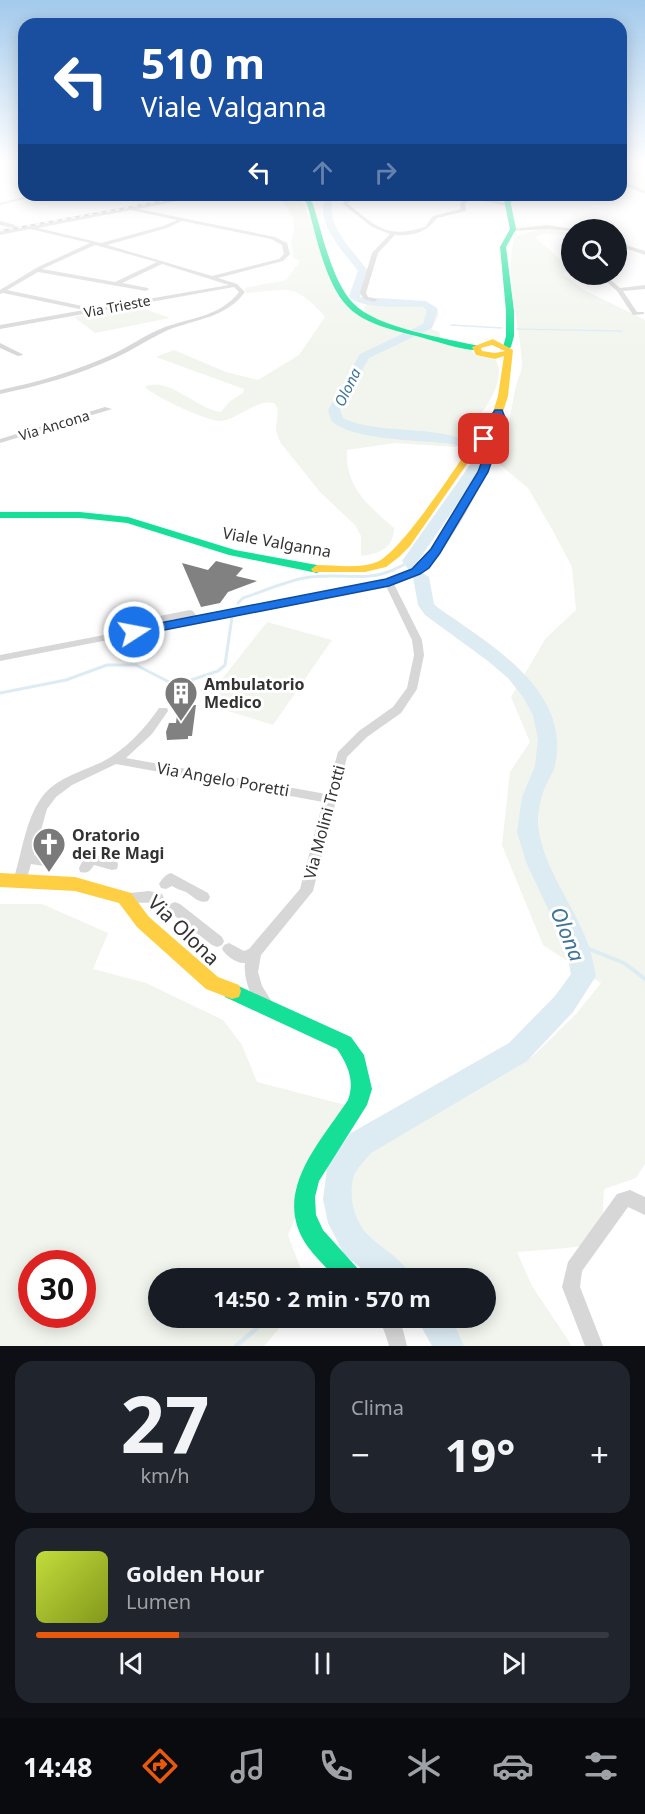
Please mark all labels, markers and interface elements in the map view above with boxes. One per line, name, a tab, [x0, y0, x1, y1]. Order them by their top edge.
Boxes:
text: 510 m	[141, 34, 265, 91]
icon: left	[42, 42, 120, 120]
text: Viale Valganna	[141, 88, 327, 125]
icon: left	[243, 156, 276, 189]
icon: ahead	[306, 156, 339, 189]
icon: right	[369, 156, 402, 189]
map controls	[561, 219, 627, 285]
button: search	[561, 219, 627, 285]
street label: Via Trieste	[82, 290, 152, 322]
water label: Olona	[329, 364, 365, 410]
street label: Via Ancona	[16, 405, 92, 445]
pin	[458, 413, 509, 464]
icon: arrive	[467, 422, 500, 455]
street label: Viale Valganna	[221, 522, 333, 562]
position arrow	[102, 600, 166, 664]
place label: Ambulatorio Medico	[204, 673, 304, 713]
building icon: Ambulatorio Medico	[163, 675, 199, 722]
street label: Via Angelo Poretti	[155, 757, 291, 801]
street label: Via Molini Trotti	[298, 763, 350, 881]
place label: Oratorio dei Re Magi	[72, 824, 164, 864]
church icon: Oratorio dei Re Magi	[31, 826, 67, 873]
street label: Via Olona	[142, 889, 226, 971]
water label: Olona	[544, 903, 592, 965]
speed limit sign: 30	[18, 1250, 96, 1328]
text: 14:50 · 2 min · 570 m	[213, 1283, 431, 1313]
text: 27	[120, 1370, 210, 1476]
text: Clima	[351, 1394, 404, 1421]
text: 19°	[445, 1424, 515, 1485]
text: −	[351, 1432, 370, 1477]
text: +	[590, 1432, 609, 1477]
text: km/h	[140, 1462, 190, 1489]
text: Golden Hour	[126, 1558, 264, 1588]
text: Lumen	[126, 1588, 191, 1615]
icon: previous	[115, 1647, 148, 1680]
icon: pause	[306, 1647, 339, 1680]
icon: next	[497, 1647, 530, 1680]
icon: directions	[139, 1745, 181, 1787]
icon: music	[227, 1745, 269, 1787]
icon: phone	[315, 1745, 357, 1787]
icon: climate	[403, 1745, 445, 1787]
icon: car	[492, 1745, 534, 1787]
icon: filters	[580, 1745, 622, 1787]
text: 14:48	[23, 1748, 92, 1785]

